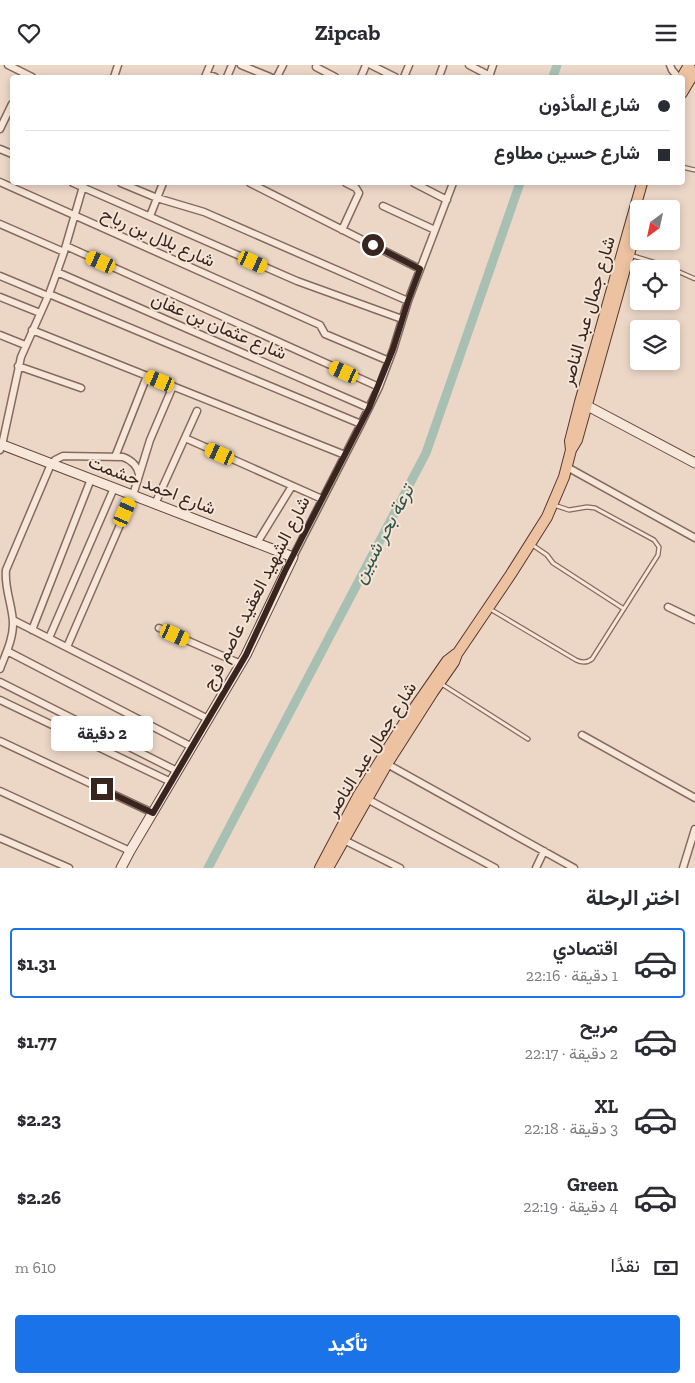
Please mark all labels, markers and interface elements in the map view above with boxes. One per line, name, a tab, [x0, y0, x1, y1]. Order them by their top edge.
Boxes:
icon: heart	[15, 19, 43, 47]
text: Zipcab	[315, 19, 380, 46]
icon: menu	[652, 19, 680, 47]
text: شارع المأذون	[539, 93, 640, 116]
text: شارع حسين مطاوع	[494, 141, 640, 164]
north arrow	[630, 200, 680, 250]
map controls	[630, 200, 680, 370]
street label: شارع بلال بن رباح	[97, 202, 218, 273]
route start	[362, 234, 384, 256]
street label: شارع جمال عبد الناصر	[556, 234, 621, 389]
car	[84, 249, 117, 275]
car	[236, 249, 269, 275]
button: locate	[630, 260, 680, 310]
street label: شارع عثمان بن عفان	[148, 288, 290, 365]
button: layers	[630, 320, 680, 370]
car	[327, 359, 360, 385]
car	[143, 368, 176, 394]
car	[203, 441, 236, 467]
street label: شارع احمد حشمت	[85, 451, 219, 520]
water label: ترعة بحر شبين	[347, 479, 420, 587]
street label: شارع الشهيد العقيد عاصم فرج	[197, 492, 315, 694]
car	[112, 495, 137, 529]
car	[158, 622, 191, 648]
street label: شارع جمال عبد الناصر	[320, 678, 422, 822]
callout: 2 دقيقة	[51, 717, 153, 751]
text: 2 دقيقة	[77, 724, 127, 743]
route end	[91, 778, 113, 800]
text: اختر الرحلة	[586, 884, 680, 911]
text: اقتصادي	[553, 937, 618, 960]
icon: car	[633, 941, 678, 986]
text: $1.31	[17, 952, 56, 975]
text: 1 دقيقة · 22:16	[526, 966, 618, 985]
text: مريح	[580, 1015, 618, 1038]
icon: car	[633, 1019, 678, 1064]
text: $1.77	[17, 1030, 57, 1053]
text: 2 دقيقة · 22:17	[525, 1044, 618, 1063]
text: XL	[595, 1095, 618, 1118]
icon: car	[633, 1097, 678, 1142]
text: $2.23	[17, 1108, 61, 1131]
text: 3 دقيقة · 22:18	[524, 1119, 618, 1138]
text: Green	[567, 1173, 618, 1196]
icon: car	[633, 1175, 678, 1220]
text: $2.26	[17, 1186, 61, 1209]
text: 4 دقيقة · 22:19	[523, 1197, 618, 1216]
text: نقدًا	[611, 1254, 640, 1277]
icon: cash	[652, 1254, 680, 1282]
text: 610 m	[15, 1258, 56, 1277]
button: تأكيد	[15, 1315, 680, 1373]

